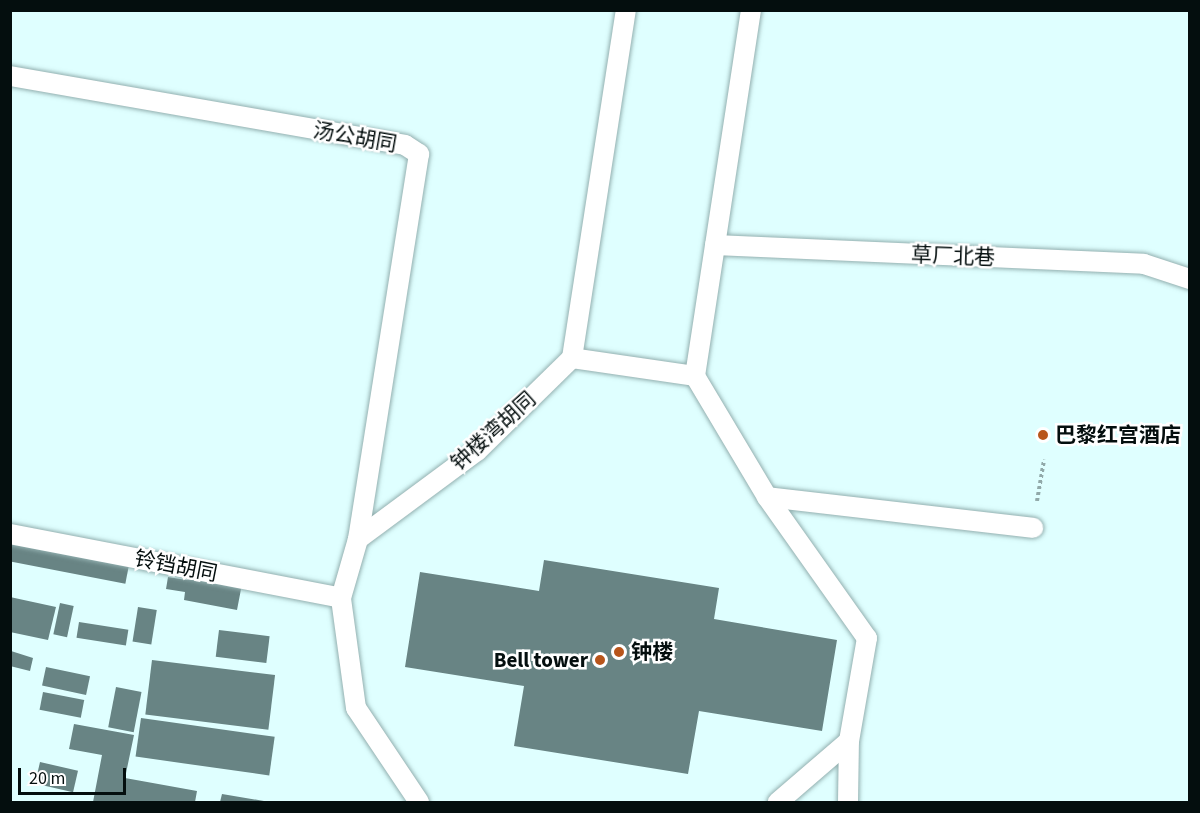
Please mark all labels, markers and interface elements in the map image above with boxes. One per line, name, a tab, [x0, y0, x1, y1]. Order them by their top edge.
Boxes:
street label: 汤公胡同	[311, 117, 399, 157]
street label: 草厂北巷	[911, 242, 995, 270]
street label: 钟楼湾胡同	[446, 387, 540, 475]
place label: 巴黎红宫酒店	[1055, 422, 1181, 448]
marker: 巴黎红宫酒店	[1036, 428, 1050, 442]
street label: 铃铛胡同	[132, 546, 220, 586]
place label: 钟楼	[631, 639, 673, 665]
marker: 钟楼	[612, 645, 626, 659]
place label: Bell tower	[494, 647, 588, 673]
marker: Bell tower	[593, 653, 607, 667]
scale bar	[21, 756, 129, 794]
text: 20 m	[29, 766, 65, 791]

